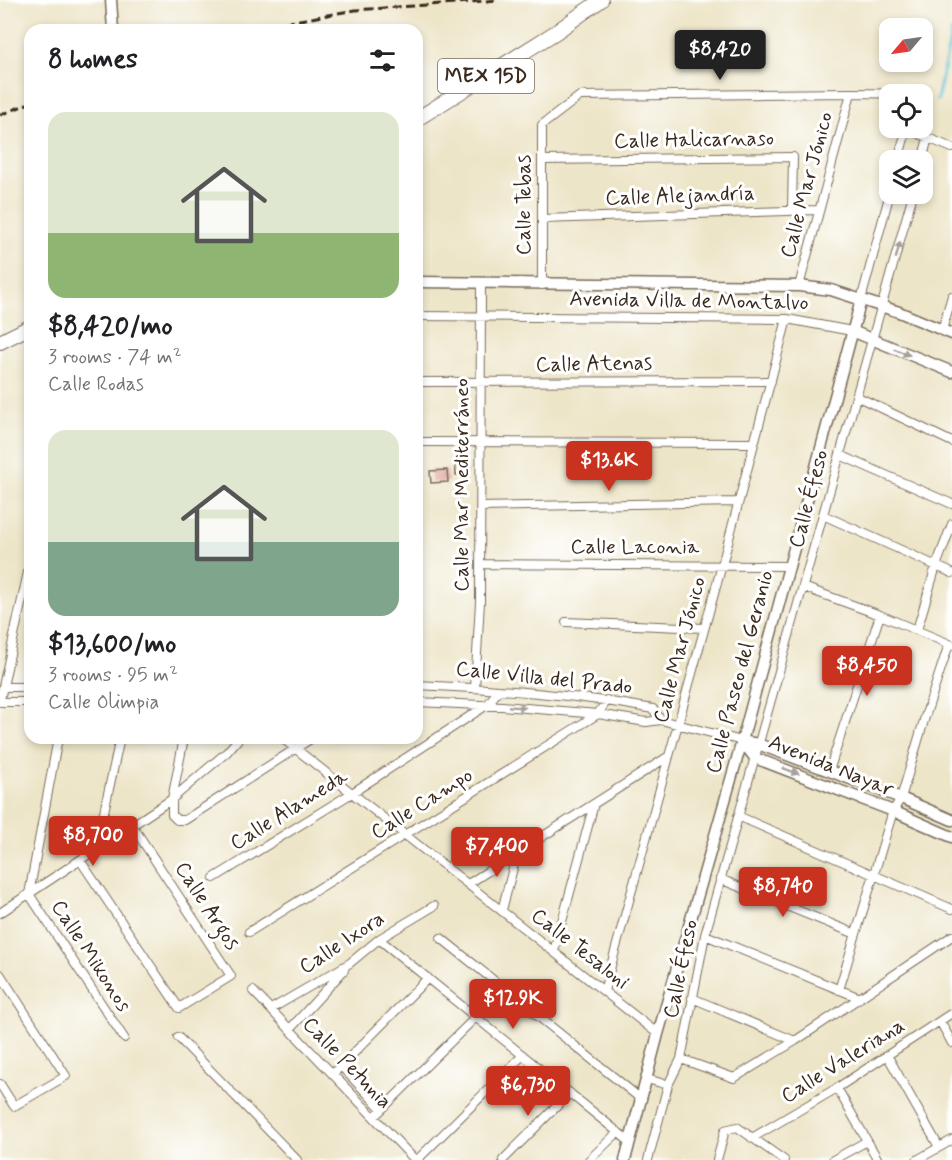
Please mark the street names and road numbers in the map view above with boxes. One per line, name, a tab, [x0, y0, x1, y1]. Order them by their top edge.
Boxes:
road number: MEX 15D	[438, 59, 534, 93]
street label: Calle Mar Jónico	[774, 109, 840, 261]
street label: Calle Halicarnaso	[614, 125, 774, 155]
street label: Calle Tebas	[510, 155, 538, 255]
street label: Calle Alejandría	[605, 179, 755, 213]
street label: Avenida Villa de Montalvo	[569, 285, 809, 317]
street label: Calle Atenas	[536, 349, 652, 379]
street label: Calle Mar Mediterráneo	[448, 378, 476, 592]
street label: Calle Éfeso	[782, 447, 836, 551]
street label: Calle Laconia	[571, 533, 700, 561]
street label: Calle Paseo del Geranio	[699, 567, 781, 777]
street label: Calle Mar Jónico	[647, 574, 713, 726]
street label: Calle Villa del Prado	[454, 655, 634, 701]
street label: Avenida Nayar	[764, 728, 898, 804]
street label: Calle Campo	[366, 761, 478, 847]
street label: Calle Alameda	[225, 763, 353, 857]
street label: Calle Argos	[166, 856, 246, 957]
street label: Calle Mikonos	[44, 895, 138, 1017]
street label: Calle Tesaloni	[525, 902, 635, 996]
street label: Calle Ixora	[294, 905, 390, 981]
street label: Calle Éfeso	[657, 917, 705, 1021]
street label: Calle Petunia	[296, 1011, 398, 1115]
street label: Calle Valeriana	[776, 1012, 910, 1110]

